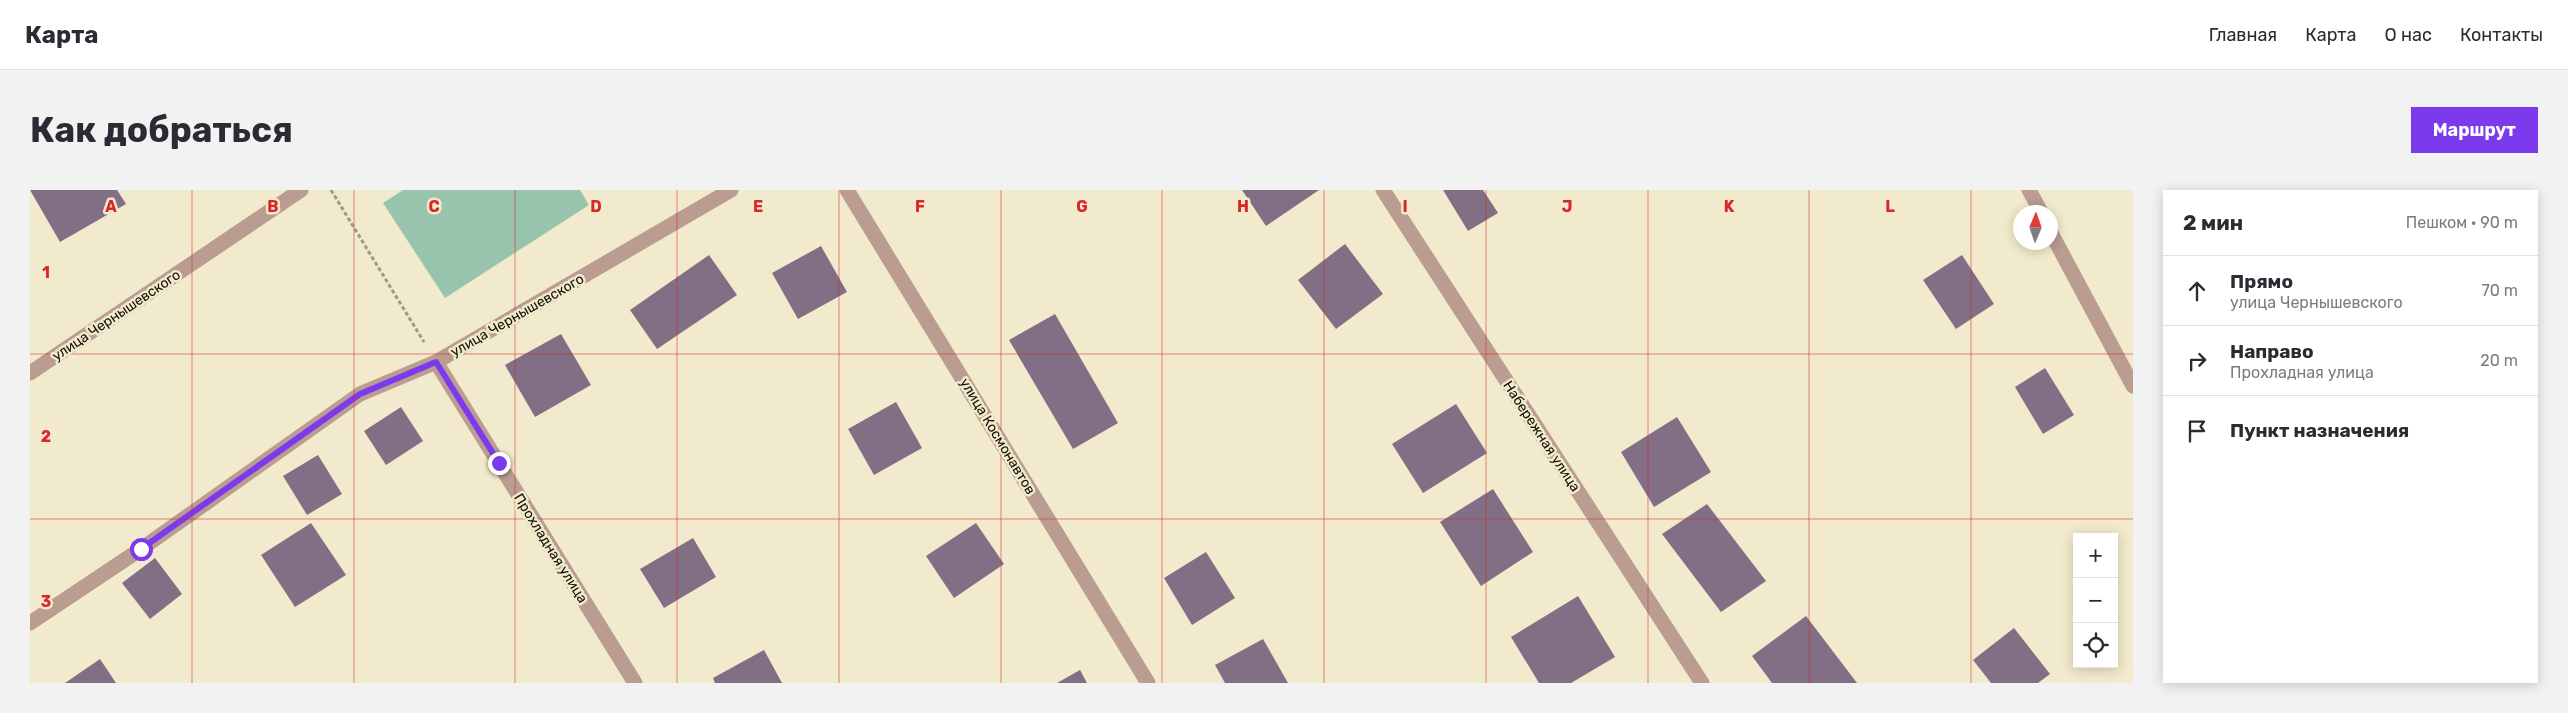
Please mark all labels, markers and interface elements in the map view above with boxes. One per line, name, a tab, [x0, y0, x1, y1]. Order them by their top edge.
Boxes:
text: Карта	[25, 21, 98, 49]
text: Главная	[2209, 24, 2277, 46]
text: Карта	[2305, 24, 2357, 46]
text: О нас	[2385, 24, 2432, 46]
text: Контакты	[2460, 24, 2543, 46]
button: Маршрут	[2411, 107, 2538, 153]
text: Как добраться	[30, 109, 293, 151]
text: A	[105, 197, 117, 216]
text: B	[267, 197, 279, 216]
text: C	[428, 197, 440, 216]
text: D	[590, 197, 602, 216]
text: E	[753, 197, 763, 216]
text: F	[915, 197, 925, 216]
text: G	[1076, 197, 1088, 216]
text: H	[1237, 197, 1249, 216]
text: I	[1402, 197, 1408, 216]
text: J	[1562, 197, 1572, 216]
text: K	[1724, 197, 1735, 216]
text: L	[1885, 197, 1895, 216]
north arrow	[2013, 205, 2058, 250]
text: 2 мин	[2183, 210, 2243, 235]
text: Пешком · 90 m	[2406, 213, 2518, 232]
text: 1	[42, 263, 50, 282]
street label: улица Чернышевского	[49, 266, 184, 365]
street label: улица Чернышевского	[448, 270, 587, 361]
text: Прямо	[2230, 270, 2293, 293]
icon: ahead	[2183, 277, 2211, 305]
text: 70 m	[2481, 281, 2518, 300]
text: улица Чернышевского	[2230, 293, 2403, 312]
text: Направо	[2230, 340, 2314, 363]
icon: right	[2183, 347, 2211, 375]
text: 20 m	[2480, 351, 2518, 370]
text: Прохладная улица	[2230, 363, 2374, 382]
street label: улица Космонавтов	[956, 375, 1039, 498]
street label: Набережная улица	[1499, 378, 1584, 495]
icon: arrive	[2183, 417, 2211, 445]
text: Пункт назначения	[2230, 419, 2409, 442]
text: 2	[41, 427, 51, 446]
route end	[488, 452, 511, 475]
street label: Прохладная улица	[510, 490, 591, 606]
map controls	[2073, 533, 2118, 668]
button: +	[2073, 533, 2118, 578]
route start	[130, 538, 153, 561]
button: −	[2073, 578, 2118, 623]
text: 3	[41, 592, 51, 611]
button: locate	[2073, 623, 2118, 668]

